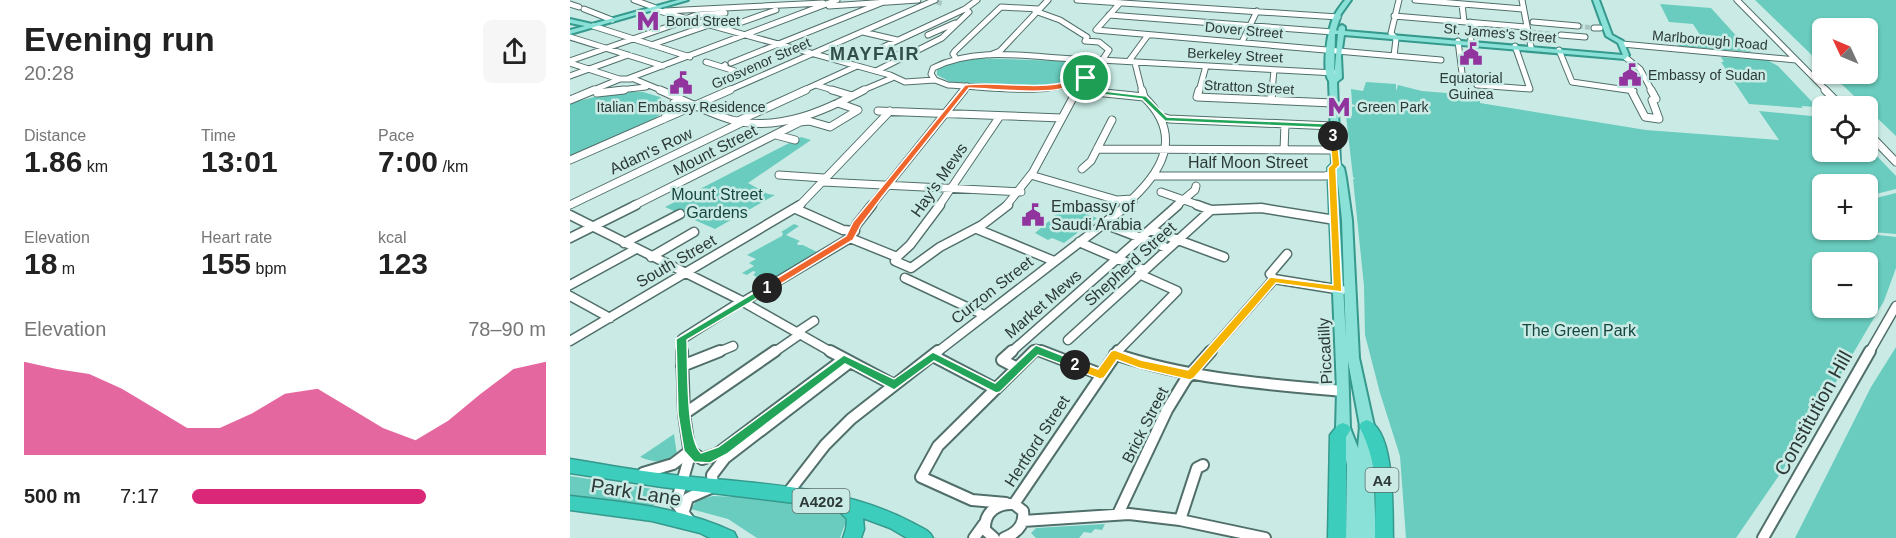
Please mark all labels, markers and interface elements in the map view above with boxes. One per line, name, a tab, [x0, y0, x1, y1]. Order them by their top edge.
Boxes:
metro station icon: Bond Street	[635, 8, 661, 34]
place label: Bond Street	[666, 13, 740, 29]
north arrow	[1812, 18, 1878, 84]
map controls	[1812, 18, 1878, 318]
street label: Dover Street	[1204, 19, 1284, 41]
button: share	[483, 20, 546, 83]
street label: St. James's Street	[1443, 20, 1557, 46]
text: Evening run	[24, 21, 215, 58]
street label: Marlborough Road	[1652, 27, 1768, 53]
street label: Grosvenor Street	[709, 34, 813, 92]
public building icon: Equatorial Guinea	[1458, 41, 1484, 67]
district label: MAYFAIR	[830, 44, 920, 64]
street label: Berkeley Street	[1187, 45, 1283, 65]
pin	[1060, 52, 1111, 103]
icon: arrive	[1069, 61, 1102, 94]
text: 20:28	[24, 62, 74, 84]
public building icon: Embassy of Sudan	[1617, 62, 1643, 88]
place label: Embassy of Sudan	[1648, 67, 1766, 83]
public building icon: Italian Embassy Residence	[668, 70, 694, 96]
place label: Equatorial Guinea	[1439, 70, 1503, 102]
street label: Stratton Street	[1204, 77, 1295, 97]
metro station icon: Green Park	[1326, 94, 1352, 120]
button: locate	[1812, 96, 1878, 162]
place label: Italian Embassy Residence	[597, 99, 766, 115]
place label: Green Park	[1357, 99, 1430, 115]
street label: Mount Street	[670, 121, 760, 178]
pin: 3	[1318, 121, 1348, 151]
street label: Adam's Row	[607, 124, 695, 178]
text: Distance	[24, 127, 86, 144]
text: Time	[201, 127, 236, 144]
text: Pace	[378, 127, 414, 144]
text: 3	[1329, 127, 1337, 144]
street label: Hay's Mews	[907, 140, 971, 220]
text: 1.86	[24, 145, 82, 178]
text: 13:01	[201, 145, 278, 178]
text: 7:00	[378, 145, 438, 178]
street label: Half Moon Street	[1188, 154, 1309, 171]
text: km	[82, 158, 108, 175]
text: /km	[438, 158, 468, 175]
button: +	[1812, 174, 1878, 240]
park label: Mount Street Gardens	[671, 186, 763, 221]
place label: Embassy of Saudi Arabia	[1051, 198, 1142, 233]
public building icon: Embassy of Saudi Arabia	[1020, 202, 1046, 228]
street label: Shepherd Street	[1081, 218, 1179, 309]
text: Elevation	[24, 229, 90, 246]
text: Heart rate	[201, 229, 272, 246]
text: kcal	[378, 229, 406, 246]
street label: South Street	[633, 231, 719, 291]
text: 18	[24, 247, 57, 280]
text: 155	[201, 247, 251, 280]
text: 123	[378, 247, 428, 280]
button: −	[1812, 252, 1878, 318]
street label: Curzon Street	[948, 253, 1037, 327]
text: m	[57, 260, 75, 277]
text: bpm	[251, 260, 287, 277]
street label: Market Mews	[1002, 266, 1084, 342]
pin: 1	[752, 273, 782, 303]
text: 1	[763, 279, 771, 296]
street label: Piccadilly	[1315, 317, 1335, 385]
text: Elevation	[24, 318, 106, 340]
text: 78–90 m	[468, 318, 546, 340]
park label: The Green Park	[1522, 322, 1637, 339]
street label: Constitution Hill	[1770, 347, 1856, 479]
pin: 2	[1060, 350, 1090, 380]
text: 2	[1071, 356, 1079, 373]
street label: Brick Street	[1119, 384, 1172, 466]
street label: Hertford Street	[1001, 392, 1073, 490]
road number: A4	[1366, 468, 1398, 492]
street label: Park Lane	[589, 474, 683, 510]
text: 500 m	[24, 485, 81, 507]
text: 7:17	[120, 485, 159, 507]
road number: A4202	[792, 489, 850, 513]

